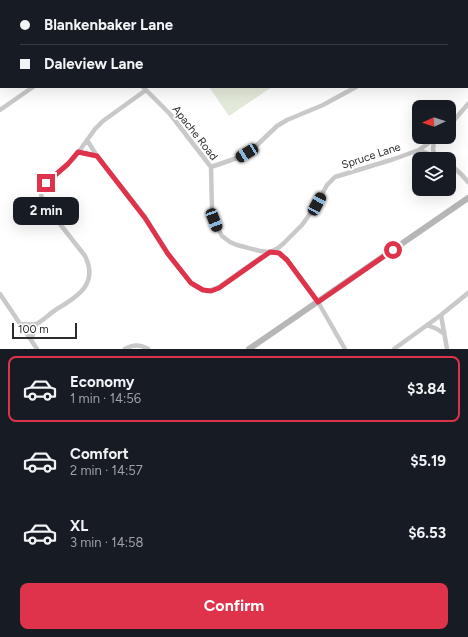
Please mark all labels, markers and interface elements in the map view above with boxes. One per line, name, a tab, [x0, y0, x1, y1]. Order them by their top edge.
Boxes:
text: Blankenbaker Lane	[44, 16, 173, 34]
text: Daleview Lane	[44, 55, 143, 73]
north arrow	[412, 100, 456, 144]
map controls	[412, 100, 456, 196]
street label: Apache Road	[170, 103, 220, 163]
street label: Spruce Lane	[340, 140, 402, 172]
car	[234, 142, 260, 164]
button: layers	[412, 152, 456, 196]
route end	[37, 174, 55, 192]
car	[306, 191, 328, 217]
callout: 2 min	[13, 197, 79, 225]
text: 2 min	[30, 203, 62, 218]
car	[204, 207, 224, 233]
route start	[384, 241, 402, 259]
scale bar	[12, 321, 77, 340]
text: 100 m	[18, 323, 49, 336]
icon: car	[22, 371, 58, 407]
text: Economy	[70, 373, 135, 391]
text: $3.84	[407, 380, 446, 398]
text: 1 min · 14:56	[70, 391, 141, 406]
icon: car	[22, 443, 58, 479]
text: Comfort	[70, 445, 129, 463]
text: $5.19	[410, 452, 446, 470]
text: 2 min · 14:57	[70, 463, 143, 478]
icon: car	[22, 515, 58, 551]
text: XL	[70, 517, 88, 535]
text: $6.53	[408, 524, 446, 542]
text: 3 min · 14:58	[70, 535, 144, 550]
button: Confirm	[20, 583, 448, 629]

